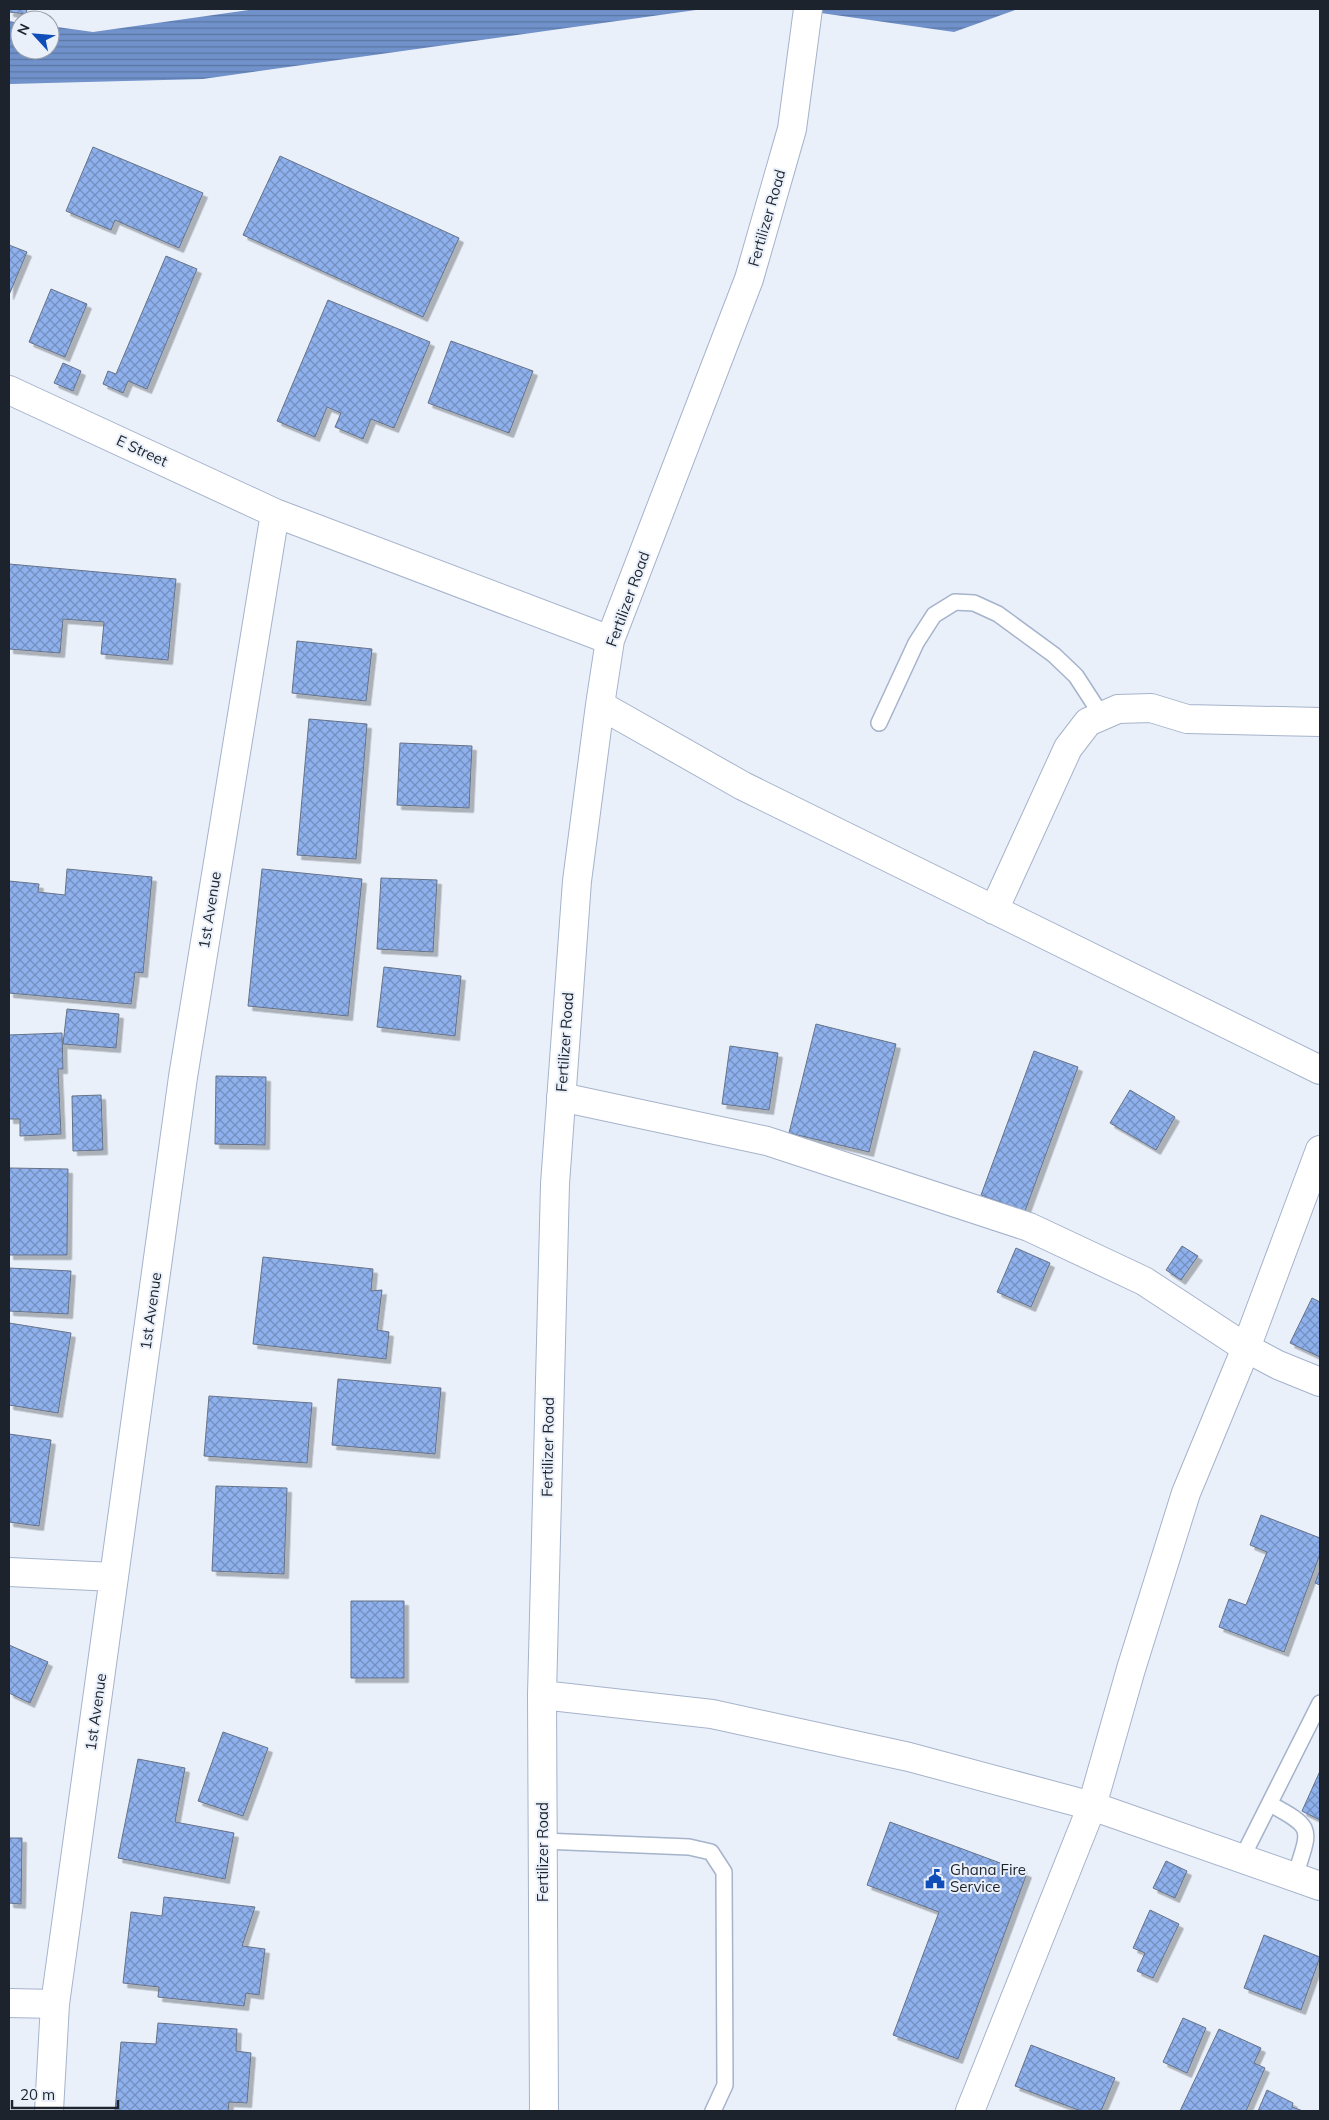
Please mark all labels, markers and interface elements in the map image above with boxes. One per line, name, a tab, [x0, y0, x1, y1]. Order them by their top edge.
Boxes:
north arrow	[10, 10, 60, 60]
text: N	[13, 21, 34, 38]
street label: Fertilizer Road	[744, 167, 789, 269]
street label: E Street	[114, 430, 171, 471]
street label: Fertilizer Road	[601, 549, 654, 649]
street label: 1st Avenue	[194, 870, 225, 950]
street label: Fertilizer Road	[552, 991, 577, 1093]
street label: 1st Avenue	[136, 1271, 165, 1351]
street label: Fertilizer Road	[537, 1397, 558, 1497]
street label: 1st Avenue	[81, 1672, 110, 1752]
street label: Fertilizer Road	[533, 1802, 552, 1902]
place label: Ghana Fire Service	[950, 1860, 1026, 1896]
public building icon: Ghana Fire Service	[924, 1868, 946, 1890]
scale bar	[12, 2078, 119, 2110]
text: 20 m	[20, 2085, 55, 2104]

